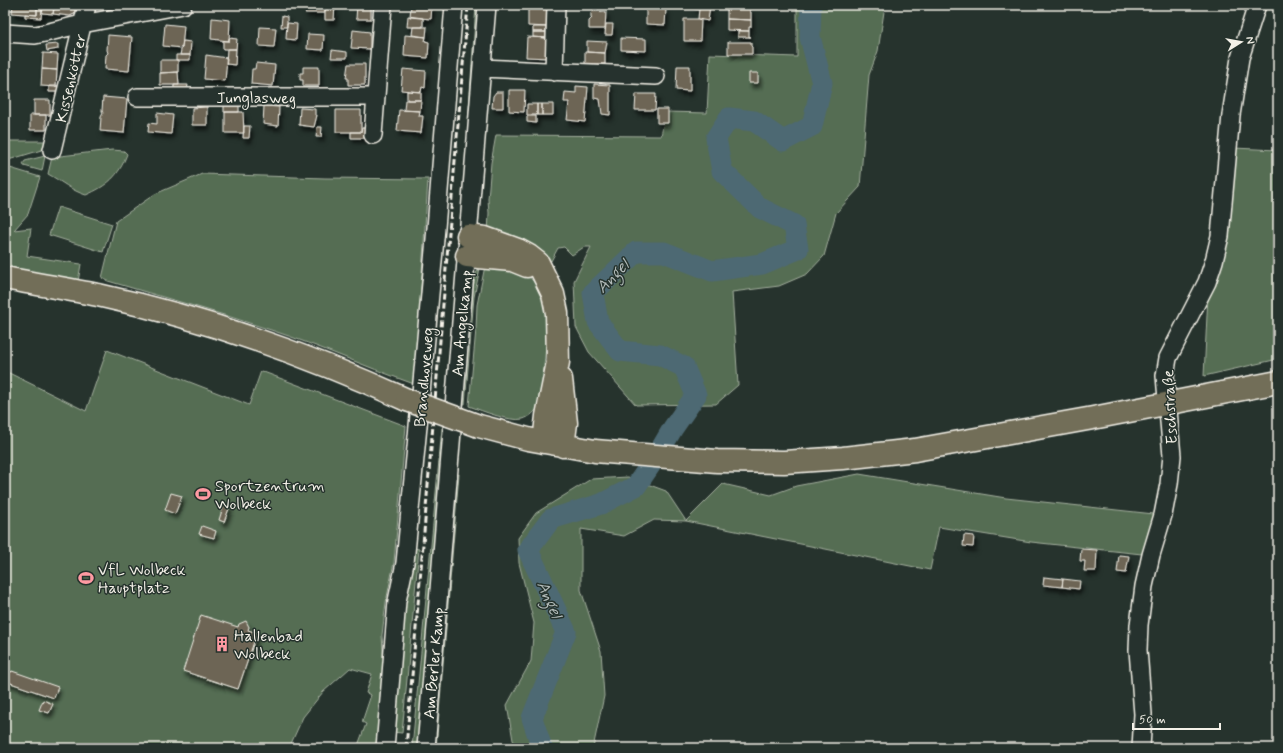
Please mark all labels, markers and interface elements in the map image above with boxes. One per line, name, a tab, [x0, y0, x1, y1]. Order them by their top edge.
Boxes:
north arrow	[1221, 22, 1261, 62]
street label: Kissenkötter	[51, 32, 92, 125]
text: N	[1242, 35, 1257, 45]
street label: Junglasweg	[216, 88, 296, 110]
water label: Angel	[591, 253, 637, 300]
street label: Am Angelkamp	[447, 269, 479, 377]
street label: Brandhoveweg	[410, 327, 440, 428]
street label: Eschstraße	[1158, 369, 1183, 445]
place label: Sportzentrum Wolbeck	[215, 476, 325, 515]
sports icon: Sportzentrum Wolbeck	[194, 485, 212, 503]
place label: VfL Wolbeck Hauptplatz	[98, 560, 186, 599]
sports icon: VfL Wolbeck Hauptplatz	[77, 569, 95, 587]
water label: Angel	[529, 577, 568, 625]
street label: Am Berler Kamp	[419, 607, 450, 720]
place label: Hallenbad Wolbeck	[234, 626, 303, 665]
building icon: Hallenbad Wolbeck	[213, 635, 231, 653]
scale bar	[1133, 705, 1220, 731]
text: 50 m	[1139, 712, 1166, 728]

